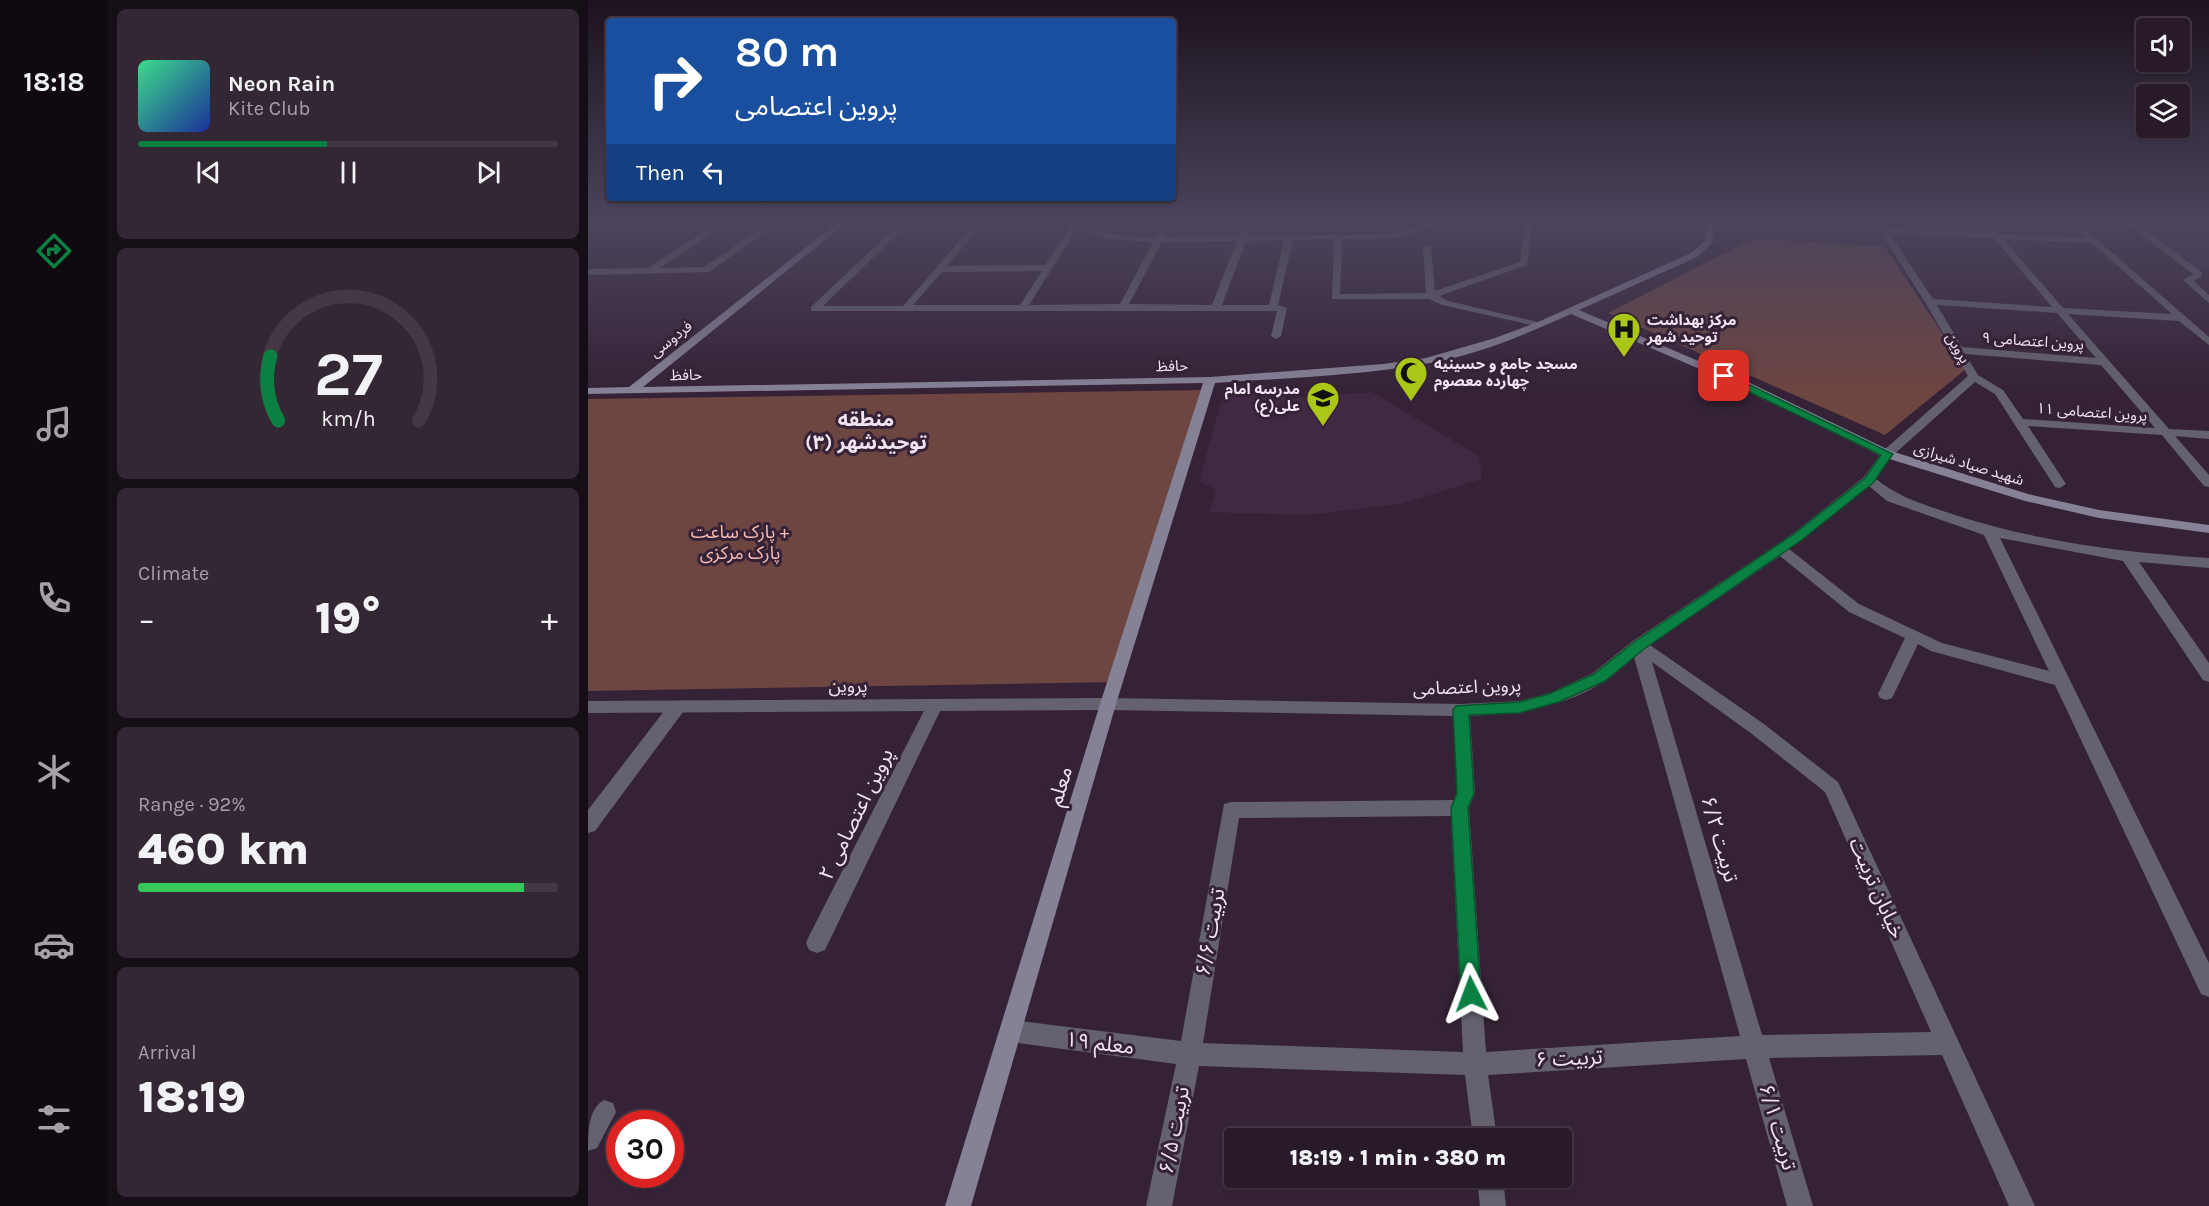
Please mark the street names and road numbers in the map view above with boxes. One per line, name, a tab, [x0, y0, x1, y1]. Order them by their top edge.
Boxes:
street label: فردوسی	[646, 317, 696, 361]
street label: پروین اعتصامی ۹	[1981, 328, 2085, 355]
street label: پروین	[1941, 329, 1974, 367]
street label: حافظ	[1156, 357, 1189, 375]
street label: حافظ	[670, 366, 703, 384]
street label: پروین اعتصامی ۱۱	[2036, 399, 2148, 426]
street label: شهید صیاد شیرازی	[1912, 439, 2026, 489]
street label: پروین اعتصامی	[1412, 674, 1522, 700]
street label: پروین	[828, 675, 868, 697]
street label: پروین اعتصامی ۲	[814, 744, 899, 884]
street label: معلم	[1043, 763, 1080, 810]
street label: تربیت ۶/۲	[1696, 793, 1744, 885]
street label: خیابان تربیت	[1844, 834, 1910, 942]
street label: تربیت ۶/۶	[1190, 886, 1230, 978]
street label: معلم ۱۹	[1064, 1027, 1136, 1062]
street label: تربیت ۶	[1535, 1044, 1603, 1072]
street label: تربیت ۶/۱	[1754, 1081, 1802, 1173]
street label: تربیت ۶/۵	[1154, 1084, 1194, 1176]

